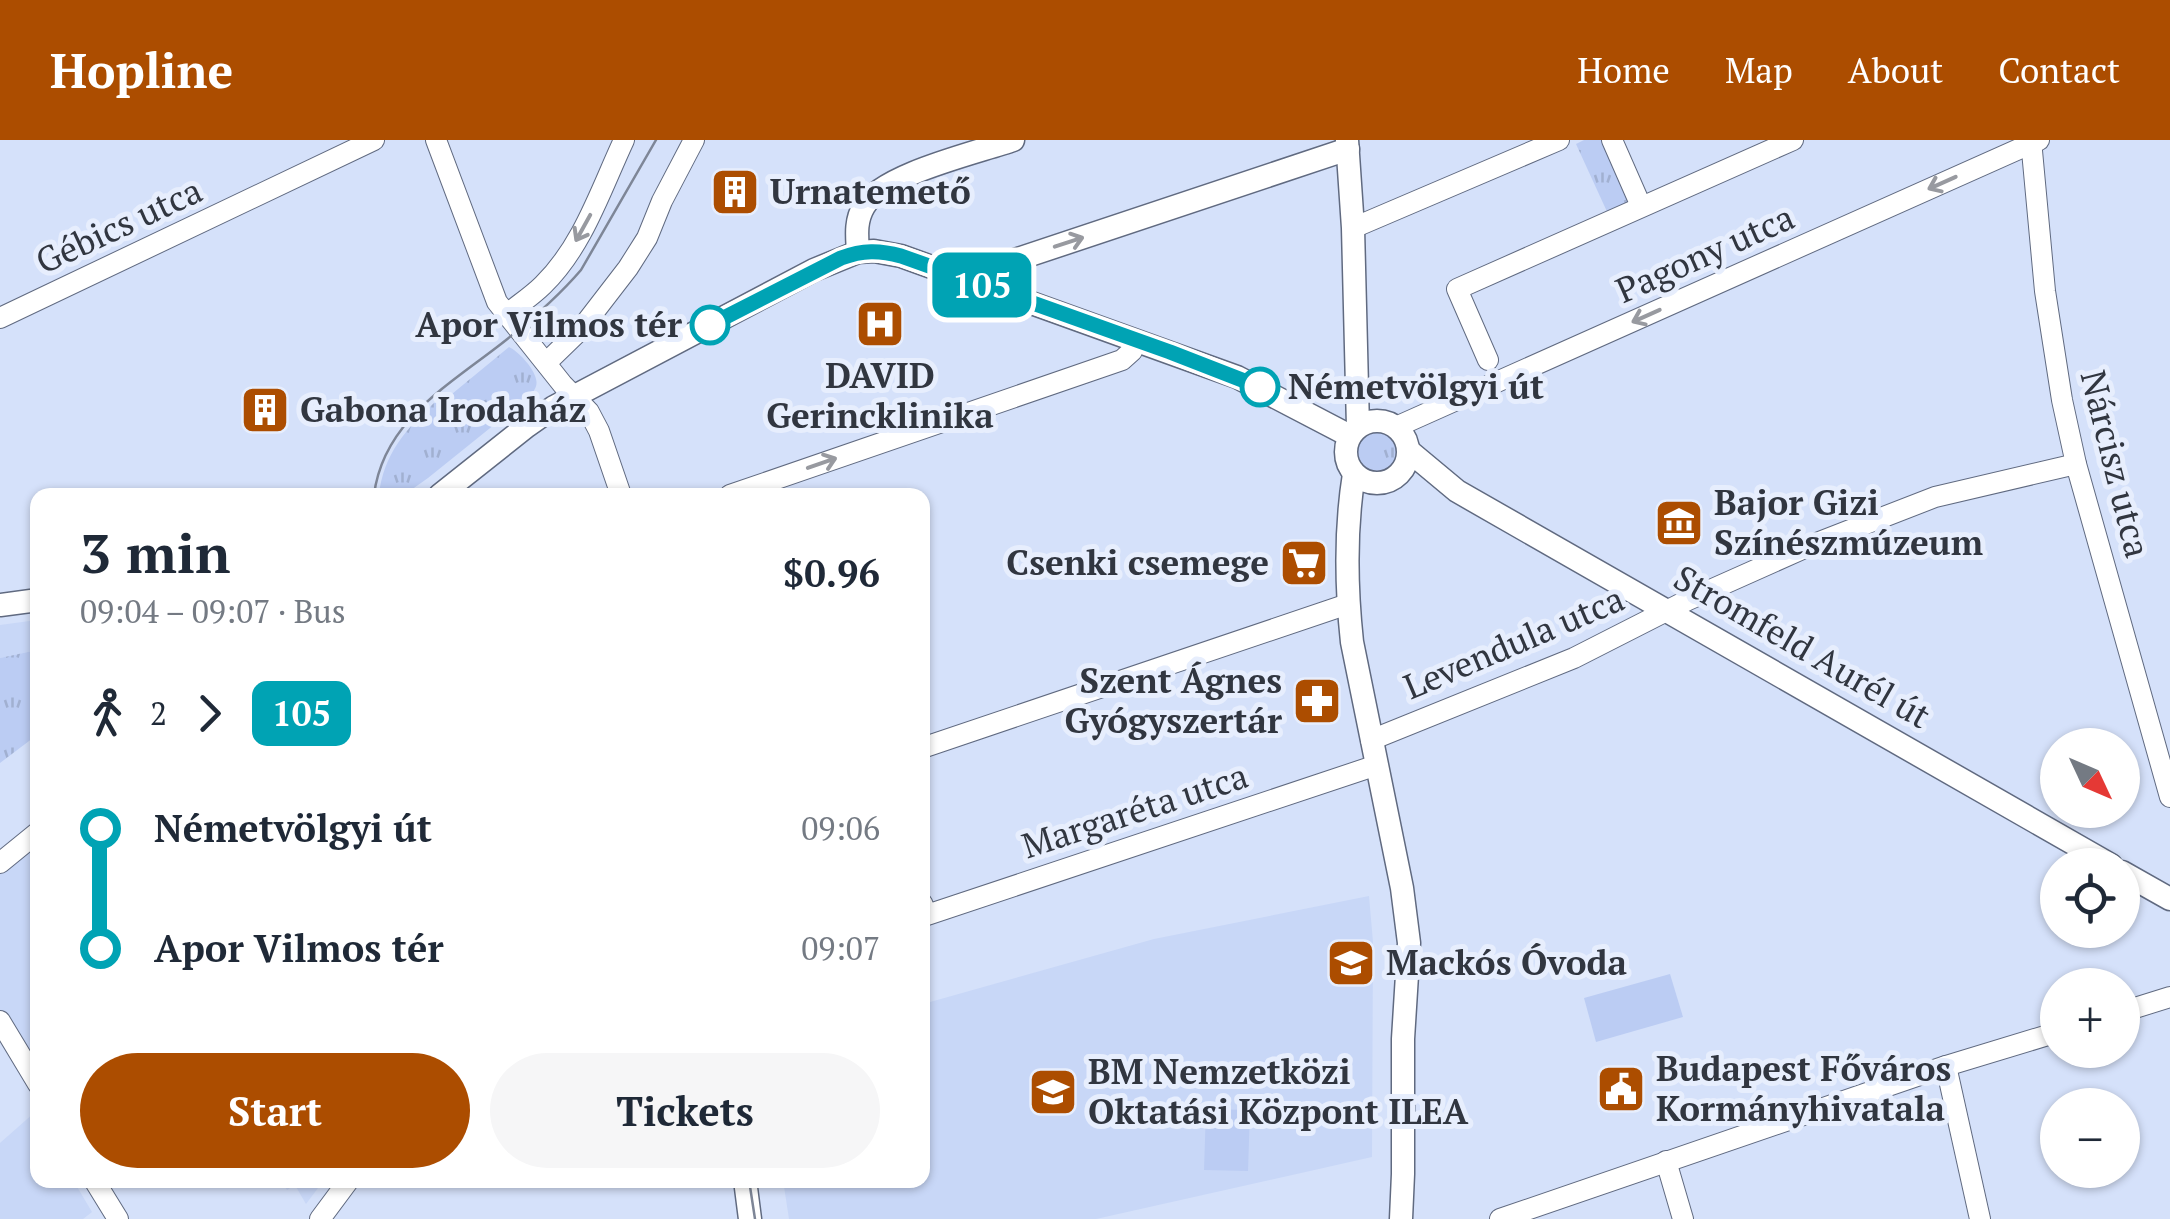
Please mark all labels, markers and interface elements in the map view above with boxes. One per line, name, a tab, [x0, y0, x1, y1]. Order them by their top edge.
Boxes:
text: Hopline	[50, 38, 233, 102]
text: Home	[1577, 47, 1670, 93]
text: Map	[1725, 47, 1793, 93]
text: About	[1848, 47, 1943, 93]
text: Contact	[1998, 47, 2120, 93]
building icon: Urnatemető	[709, 166, 761, 218]
street label: Gébics utca	[28, 167, 209, 284]
place label: Urnatemető	[770, 168, 971, 214]
one-way arrow	[1928, 174, 1958, 193]
street label: Pagony utca	[1608, 193, 1801, 313]
one-way arrow	[572, 213, 592, 243]
one-way arrow	[1052, 232, 1083, 250]
line badge: 105	[924, 252, 1040, 318]
text: 105	[952, 262, 1012, 308]
hospital icon: DAVID Gerincklinika	[854, 298, 906, 350]
place label: Apor Vilmos tér	[415, 301, 682, 347]
marker: Apor Vilmos tér	[691, 306, 729, 344]
one-way arrow	[1631, 308, 1662, 326]
place label: DAVID Gerincklinika	[766, 352, 994, 438]
place label: Németvölgyi út	[1288, 363, 1544, 409]
street label: Nárcisz utca	[2071, 365, 2161, 562]
marker: Németvölgyi út	[1241, 368, 1279, 406]
building icon: Gabona Irodaház	[239, 384, 291, 436]
place label: Gabona Irodaház	[300, 386, 586, 432]
one-way arrow	[805, 453, 837, 471]
place label: Bajor Gizi Színészmúzeum	[1714, 479, 1983, 565]
museum icon: Bajor Gizi Színészmúzeum	[1653, 497, 1705, 549]
text: 3 min	[80, 516, 230, 589]
supermarket icon: Csenki csemege	[1278, 537, 1330, 589]
place label: Csenki csemege	[1006, 539, 1269, 585]
text: $0.96	[783, 548, 880, 598]
street label: Stromfeld Aurél út	[1666, 554, 1939, 738]
street label: Levendula utca	[1396, 575, 1631, 709]
text: 09:04 – 09:07 · Bus	[80, 590, 346, 632]
place label: Szent Ágnes Gyógyszertár	[1064, 657, 1282, 743]
pharmacy icon: Szent Ágnes Gyógyszertár	[1291, 675, 1343, 727]
icon: walk	[80, 686, 135, 741]
icon: forward	[182, 686, 237, 741]
text: 105	[272, 690, 331, 736]
text: 2	[150, 692, 167, 734]
north arrow	[2040, 728, 2140, 828]
map controls	[2040, 728, 2140, 1188]
street label: Margaréta utca	[1016, 752, 1253, 868]
text: Németvölgyi út	[154, 803, 432, 853]
text: 09:06	[801, 807, 880, 849]
button: locate	[2040, 848, 2140, 948]
text: Apor Vilmos tér	[154, 923, 444, 973]
text: 09:07	[801, 927, 880, 969]
school or university icon: Mackós Óvoda	[1325, 937, 1377, 989]
place label: Mackós Óvoda	[1386, 939, 1627, 985]
button: +	[2040, 968, 2140, 1068]
place label: Budapest Főváros Kormányhivatala	[1656, 1045, 1951, 1131]
place label: BM Nemzetközi Oktatási Központ ILEA	[1088, 1048, 1469, 1134]
button: Start	[80, 1053, 470, 1168]
button: Tickets	[490, 1053, 880, 1168]
public building icon: Budapest Főváros Kormányhivatala	[1595, 1063, 1647, 1115]
school or university icon: BM Nemzetközi Oktatási Központ ILEA	[1027, 1066, 1079, 1118]
button: −	[2040, 1088, 2140, 1188]

